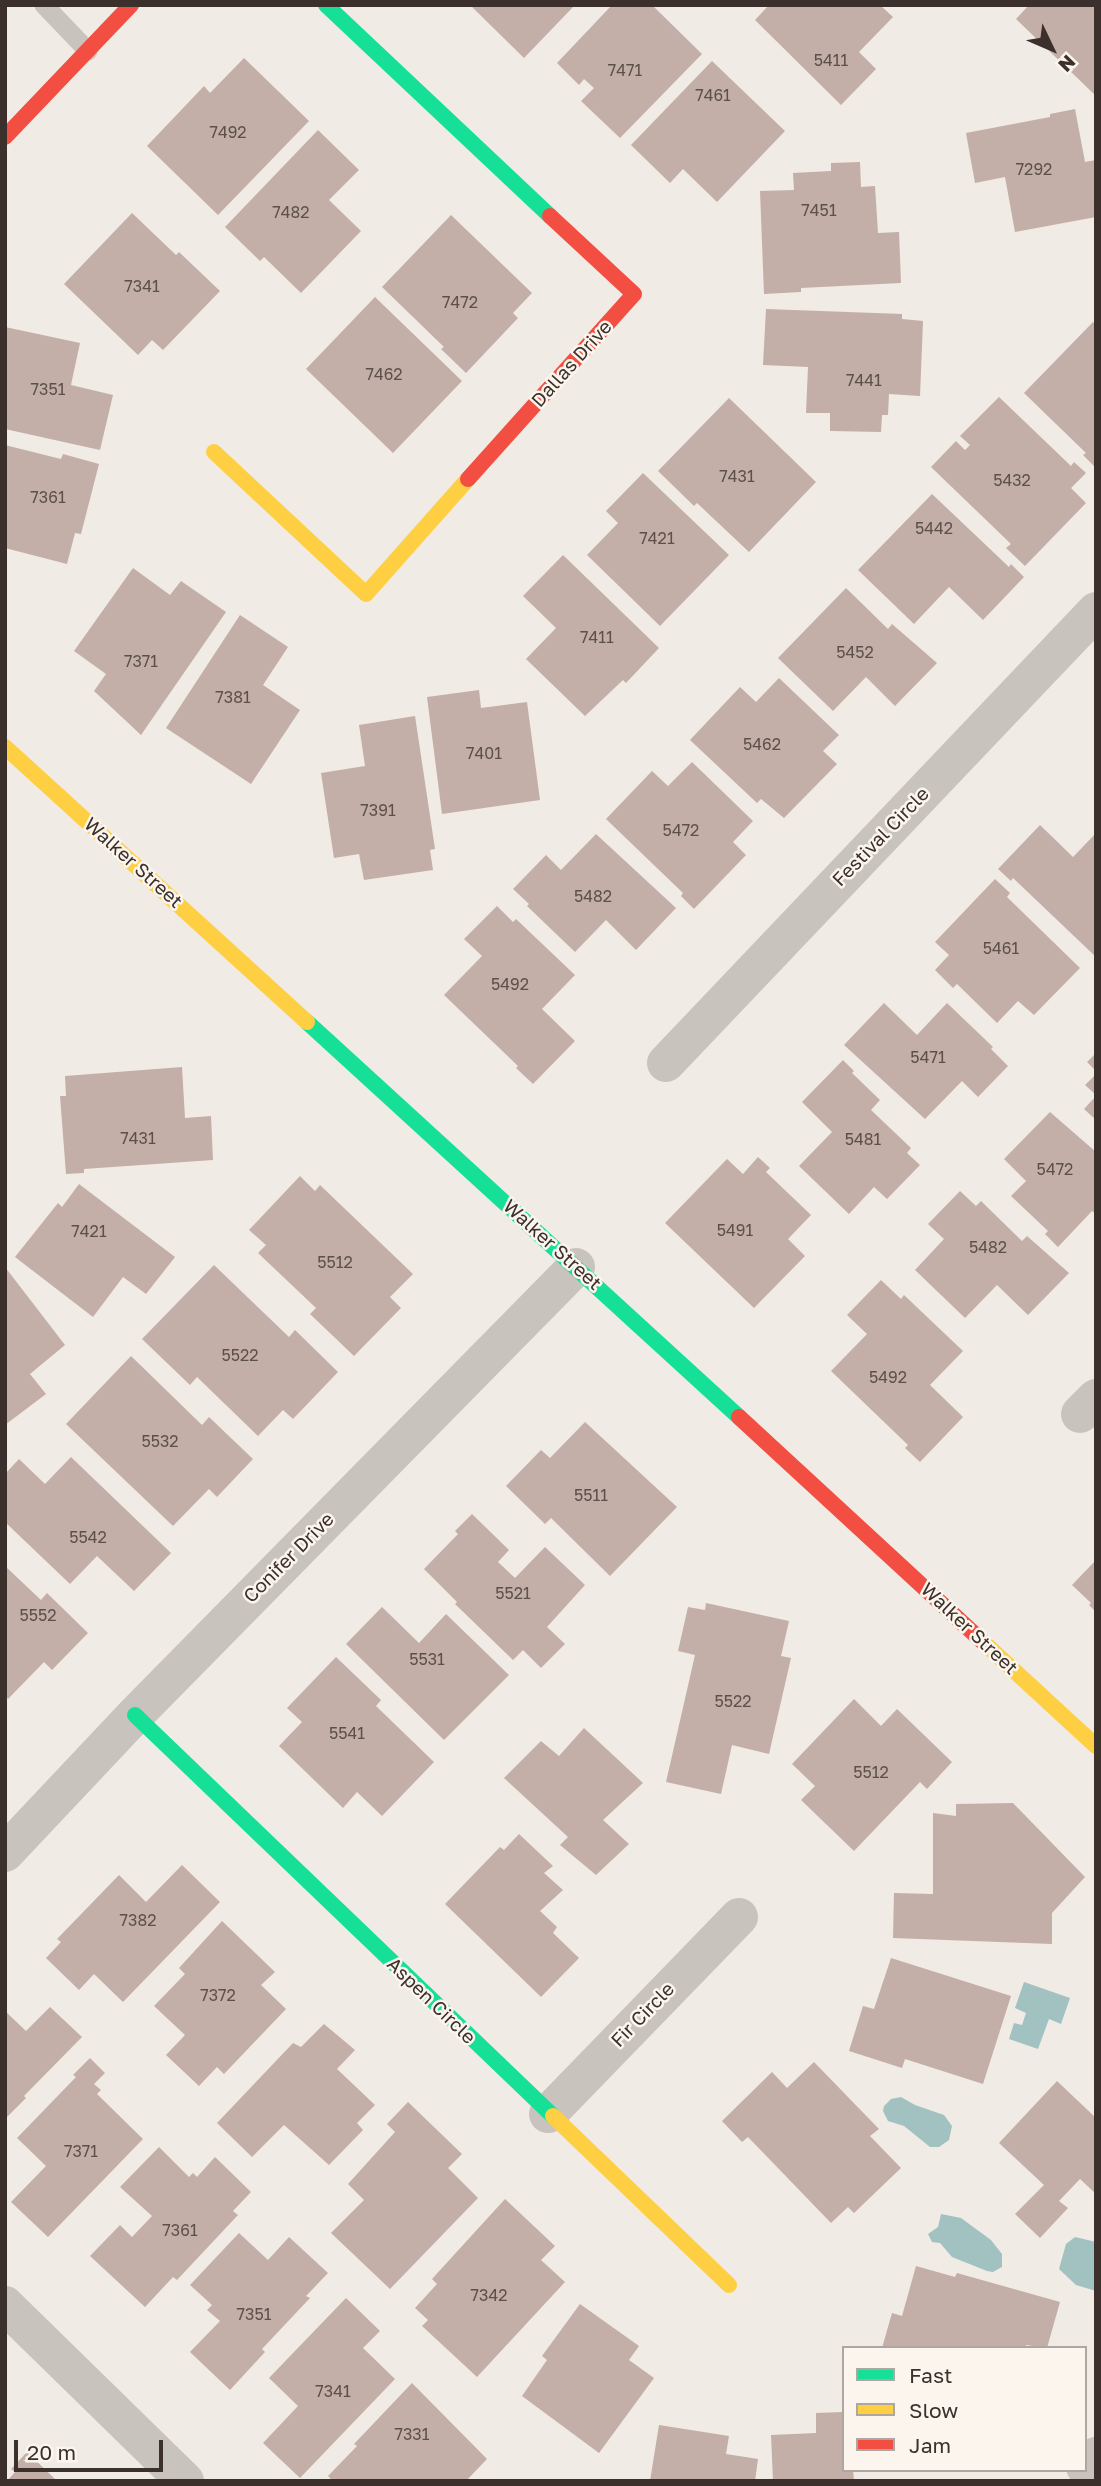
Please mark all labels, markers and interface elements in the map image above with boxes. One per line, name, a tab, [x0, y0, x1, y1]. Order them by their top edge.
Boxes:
north arrow	[1017, 14, 1087, 84]
house number: 5411	[814, 51, 848, 71]
text: N	[1054, 51, 1081, 77]
house number: 7471	[608, 61, 642, 81]
house number: 7461	[695, 86, 731, 106]
house number: 7492	[209, 123, 247, 143]
house number: 7292	[1016, 160, 1052, 180]
house number: 7451	[801, 201, 837, 221]
house number: 7482	[272, 203, 310, 223]
house number: 7341	[124, 277, 160, 297]
house number: 7472	[442, 293, 478, 313]
street label: Dallas Drive	[527, 316, 617, 412]
house number: 7462	[365, 365, 403, 385]
house number: 7441	[846, 371, 882, 391]
house number: 7351	[31, 380, 65, 400]
house number: 7431	[719, 467, 755, 487]
house number: 5432	[993, 471, 1031, 491]
house number: 7361	[30, 488, 66, 508]
house number: 5442	[915, 519, 953, 539]
house number: 7421	[639, 529, 675, 549]
house number: 7411	[580, 628, 614, 648]
house number: 5452	[836, 643, 874, 663]
house number: 7371	[124, 652, 158, 672]
house number: 7381	[215, 688, 251, 708]
house number: 5462	[743, 735, 781, 755]
house number: 7401	[466, 744, 502, 764]
street label: Festival Circle	[828, 783, 934, 891]
house number: 7391	[360, 801, 396, 821]
street label: Walker Street	[79, 813, 187, 913]
house number: 5472	[663, 821, 699, 841]
house number: 5482	[574, 887, 612, 907]
house number: 5461	[983, 939, 1019, 959]
house number: 5492	[491, 975, 529, 995]
house number: 5471	[910, 1048, 946, 1068]
house number: 7431	[120, 1129, 156, 1149]
house number: 5481	[845, 1130, 881, 1150]
house number: 5472	[1037, 1160, 1073, 1180]
street label: Walker Street	[498, 1195, 606, 1295]
house number: 5491	[717, 1221, 753, 1241]
house number: 7421	[71, 1222, 107, 1242]
house number: 5482	[969, 1238, 1007, 1258]
house number: 5512	[317, 1253, 353, 1273]
house number: 5522	[221, 1346, 259, 1366]
house number: 5492	[869, 1368, 907, 1388]
house number: 5532	[141, 1432, 179, 1452]
house number: 5511	[574, 1486, 608, 1506]
street label: Conifer Drive	[239, 1508, 339, 1608]
house number: 5542	[69, 1528, 107, 1548]
street label: Walker Street	[916, 1578, 1022, 1680]
house number: 5521	[495, 1584, 531, 1604]
house number: 5552	[19, 1606, 57, 1626]
house number: 5531	[409, 1650, 445, 1670]
house number: 5522	[714, 1692, 752, 1712]
house number: 5541	[329, 1724, 365, 1744]
house number: 5512	[853, 1763, 889, 1783]
house number: 7382	[120, 1911, 156, 1931]
street label: Aspen Circle	[382, 1953, 480, 2049]
street label: Fir Circle	[607, 1978, 679, 2052]
house number: 7372	[200, 1986, 236, 2006]
house number: 7371	[64, 2142, 98, 2162]
house number: 7361	[162, 2221, 198, 2241]
house number: 7342	[471, 2286, 507, 2306]
house number: 7351	[237, 2305, 271, 2325]
legend	[842, 2346, 1087, 2472]
text: Fast	[909, 2362, 952, 2388]
house number: 7341	[315, 2382, 351, 2402]
text: Slow	[909, 2397, 958, 2423]
house number: 7331	[395, 2425, 429, 2445]
scale bar	[18, 2426, 166, 2470]
text: Jam	[909, 2432, 951, 2458]
text: 20 m	[27, 2439, 76, 2465]

